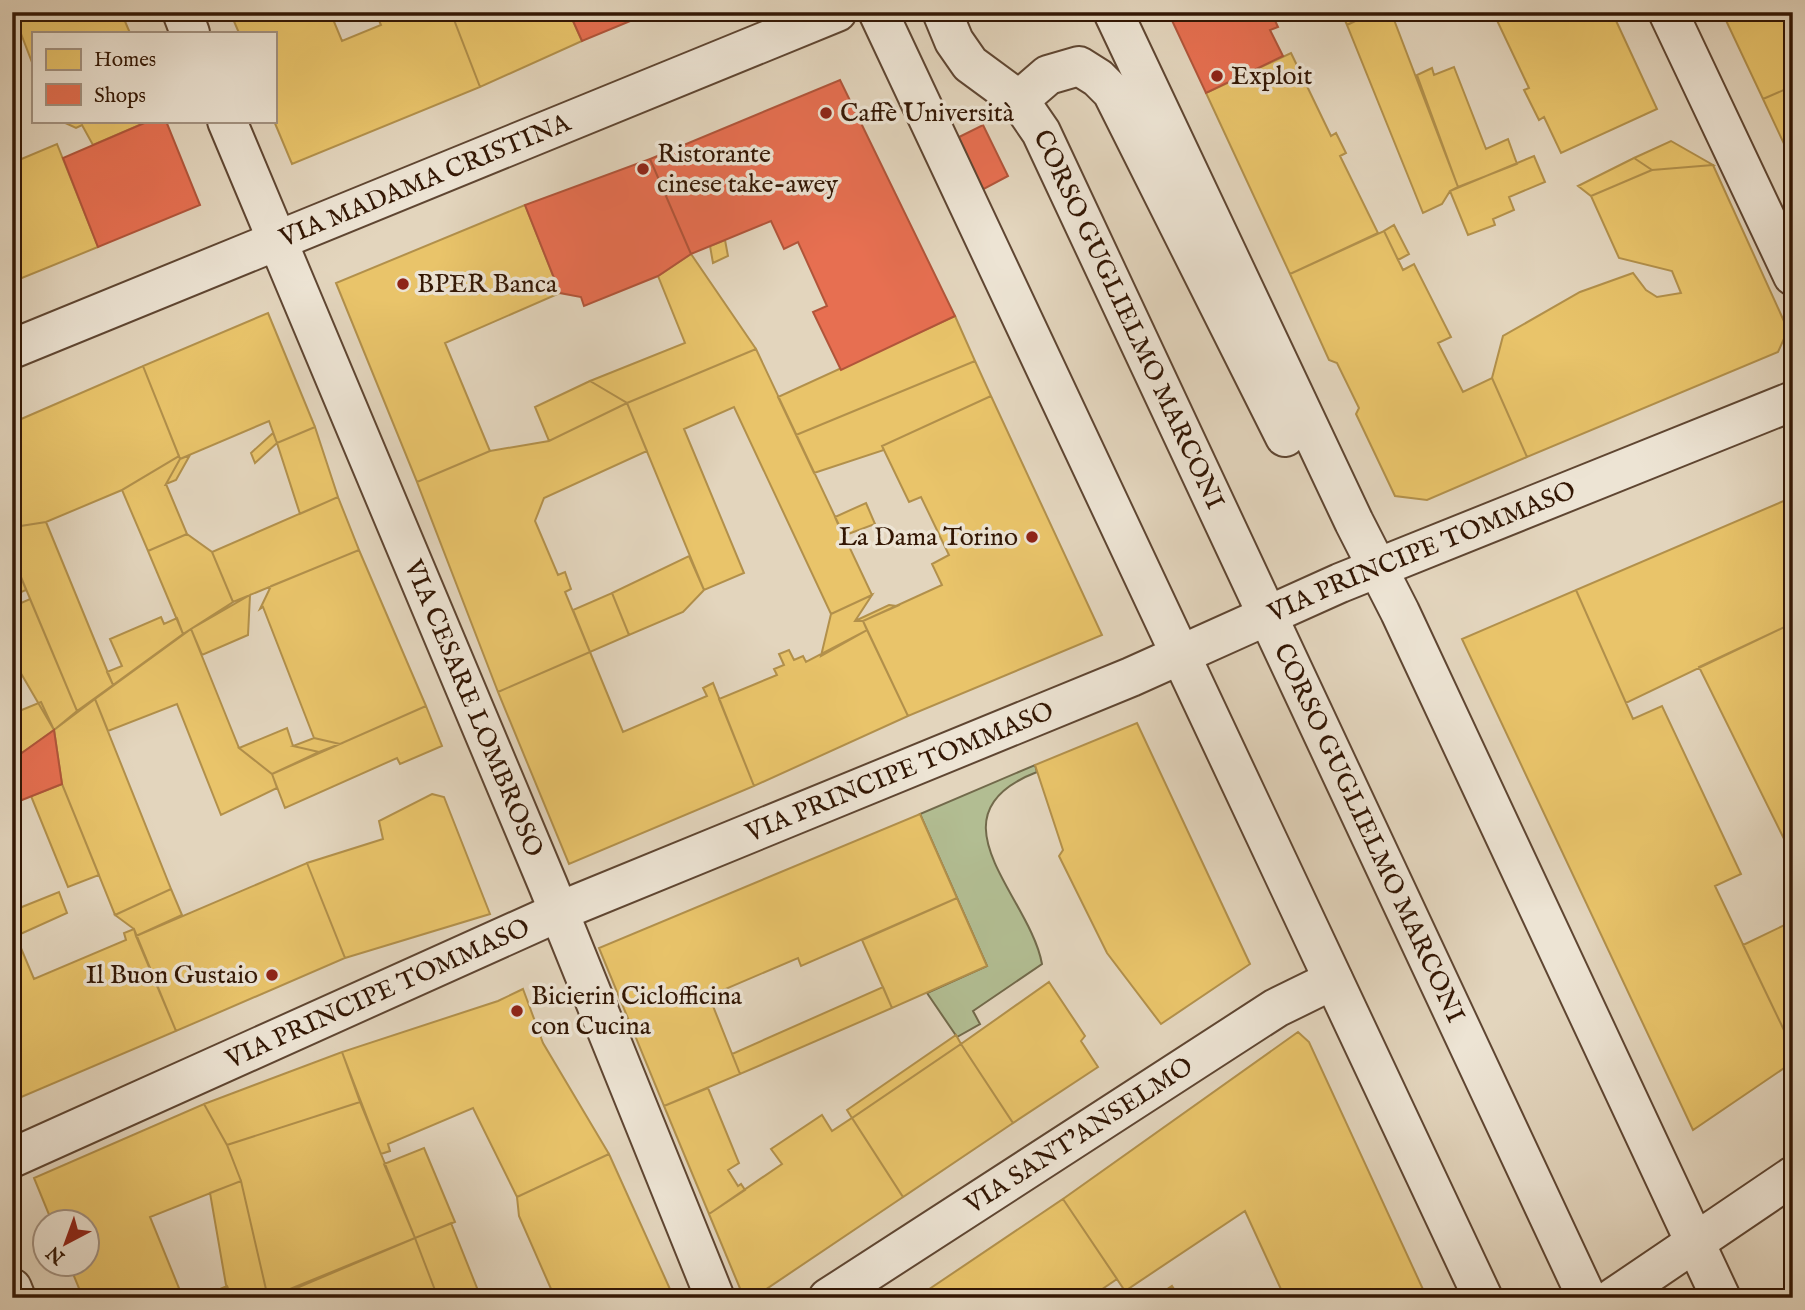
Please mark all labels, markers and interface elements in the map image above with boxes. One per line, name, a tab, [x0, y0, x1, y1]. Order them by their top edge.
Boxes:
legend	[32, 32, 276, 122]
text: Homes	[94, 47, 156, 74]
place label: Exploit	[1231, 60, 1312, 93]
marker: Exploit	[1209, 68, 1225, 84]
text: Shops	[94, 83, 146, 110]
place label: Caffè Università	[840, 97, 1015, 130]
marker: Caffè Università	[818, 105, 834, 121]
street label: VIA MADAMA CRISTINA	[273, 106, 577, 255]
street label: CORSO GUGLIELMO MARCONI	[1026, 124, 1232, 514]
place label: Ristorante cinese take-awey	[657, 138, 838, 201]
marker: Ristorante cinese take-awey	[635, 161, 651, 177]
place label: BPER Banca	[417, 268, 558, 301]
marker: BPER Banca	[395, 276, 411, 292]
street label: VIA PRINCIPE TOMMASO	[1262, 474, 1580, 630]
place label: La Dama Torino	[839, 521, 1018, 554]
marker: La Dama Torino	[1024, 529, 1040, 545]
street label: VIA CESARE LOMBROSO	[396, 554, 551, 862]
street label: CORSO GUGLIELMO MARCONI	[1266, 638, 1472, 1028]
street label: VIA PRINCIPE TOMMASO	[740, 694, 1058, 850]
street label: VIA PRINCIPE TOMMASO	[220, 911, 535, 1077]
place label: Il Buon Gustaio	[86, 959, 258, 992]
marker: Il Buon Gustaio	[264, 967, 280, 983]
place label: Bicierin Ciclofficina con Cucina	[531, 980, 743, 1043]
marker: Bicierin Ciclofficina con Cucina	[509, 1003, 525, 1019]
street label: VIA SANT'ANSELMO	[958, 1050, 1199, 1222]
north arrow	[32, 1208, 102, 1278]
text: N	[42, 1240, 71, 1269]

